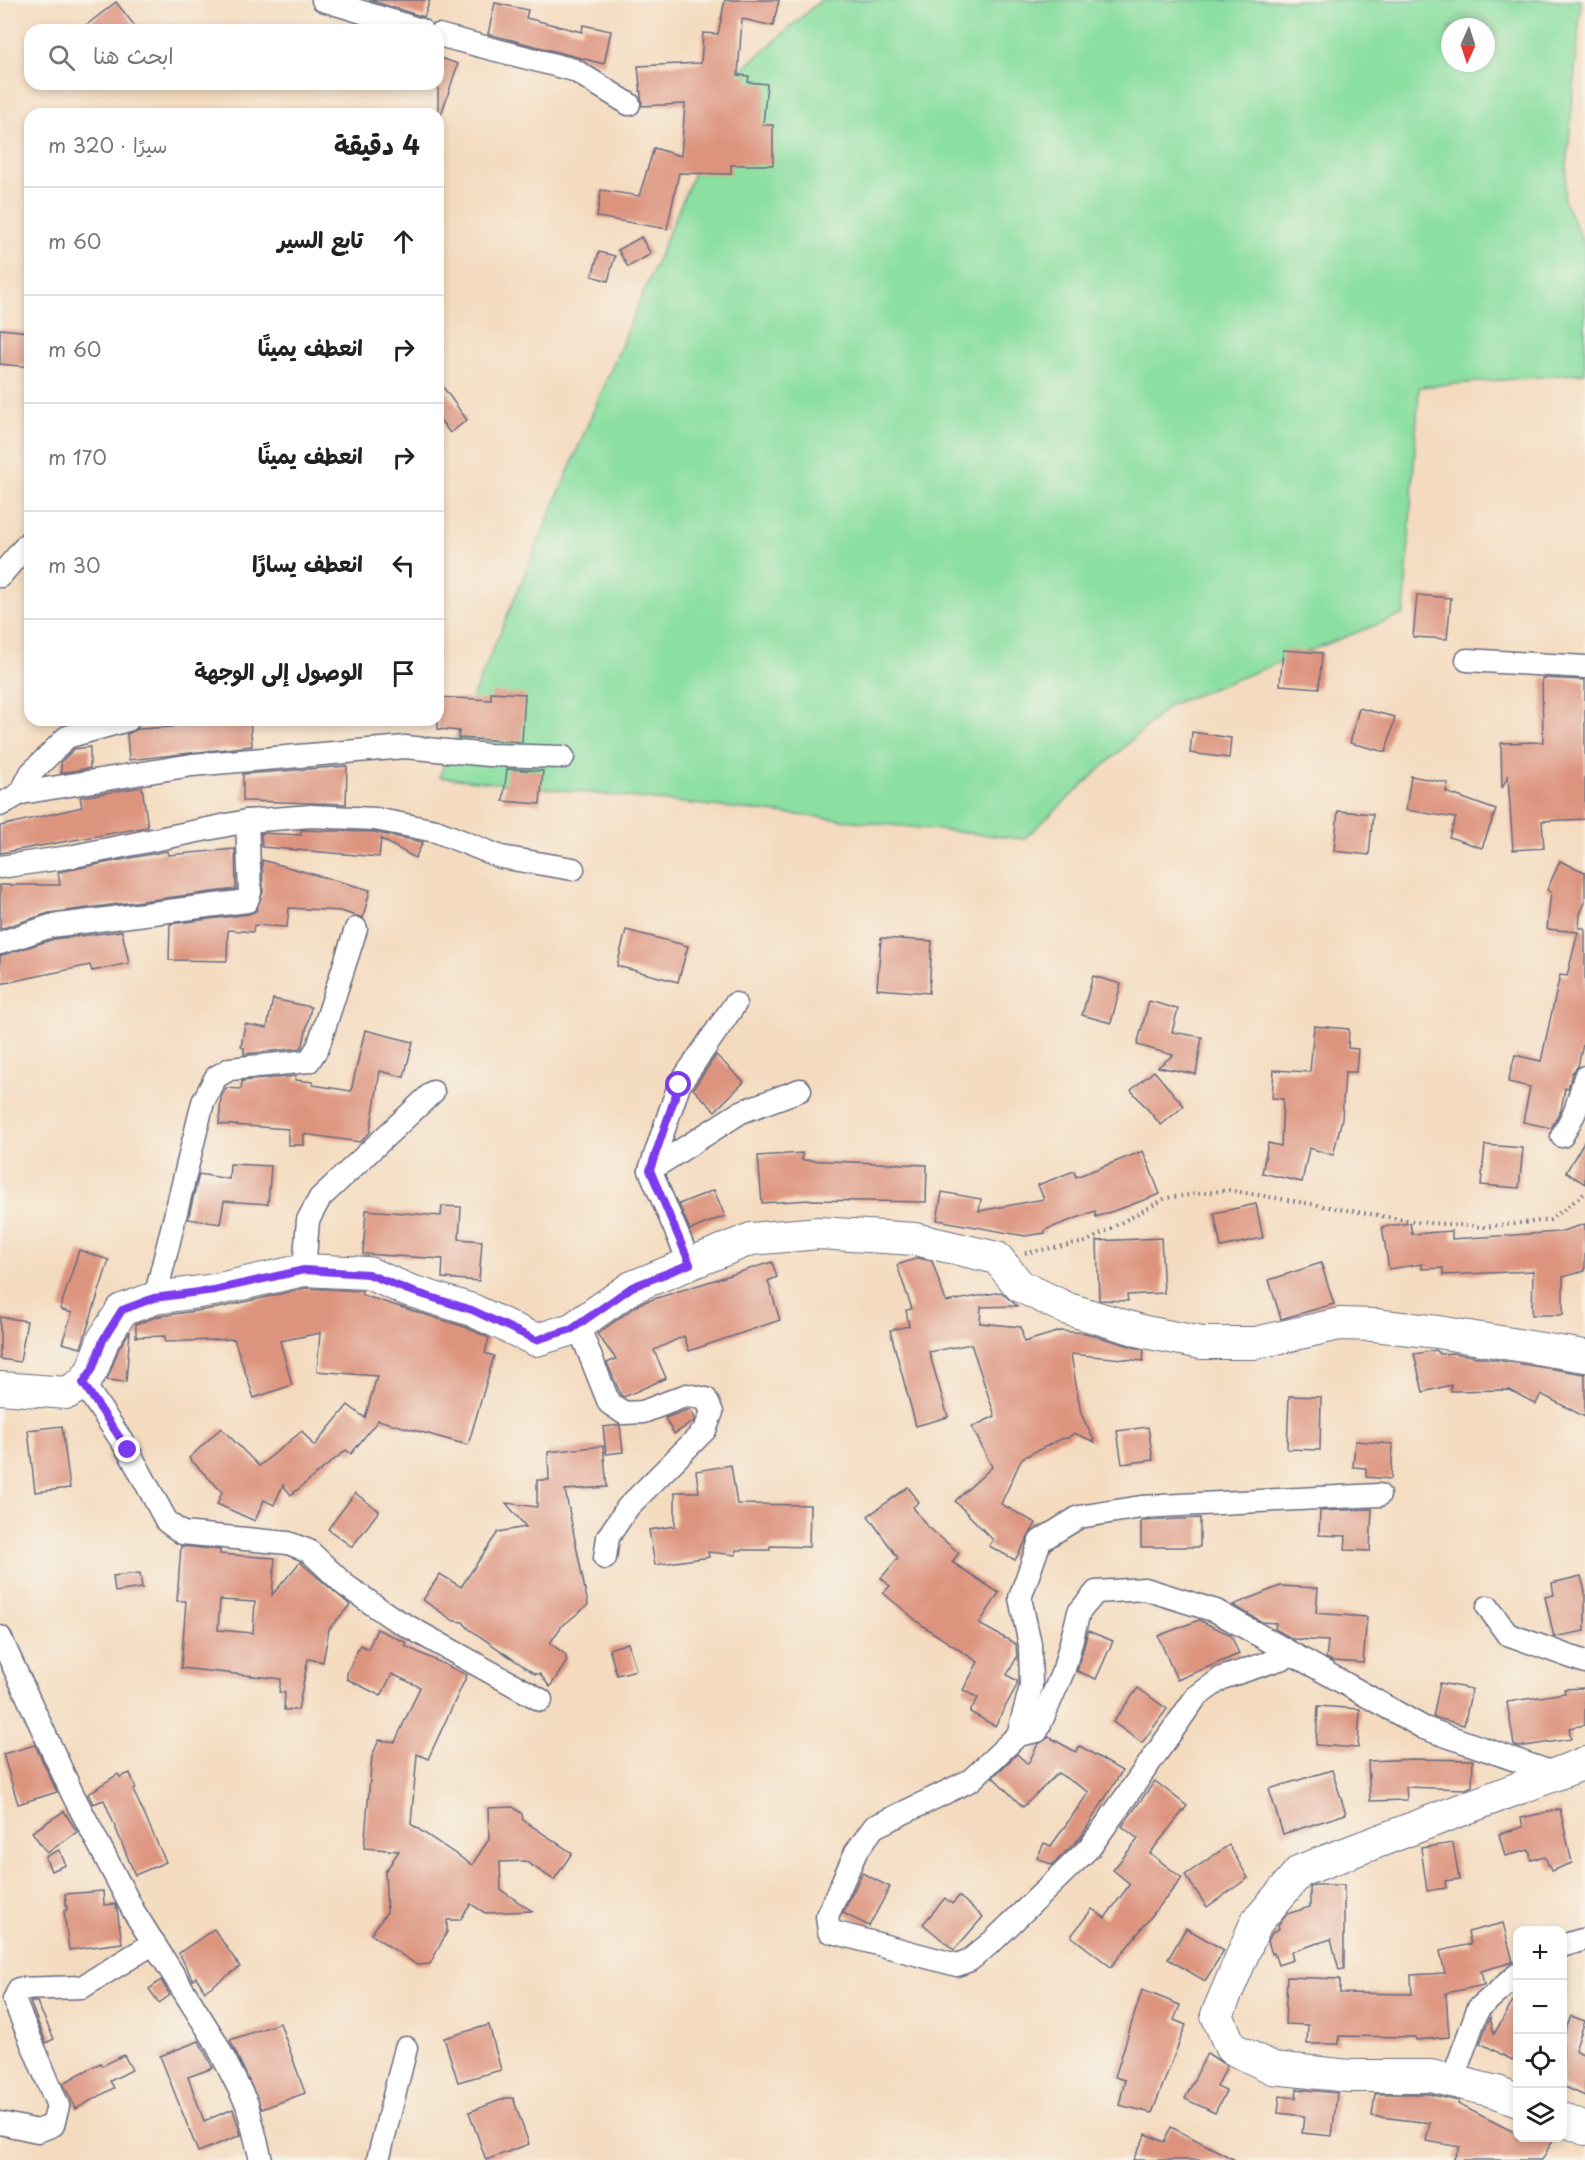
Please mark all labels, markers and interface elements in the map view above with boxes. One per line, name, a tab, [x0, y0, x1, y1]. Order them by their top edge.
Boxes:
north arrow	[1441, 18, 1495, 72]
search box	[24, 24, 444, 90]
text: ابحث هنا	[93, 38, 174, 71]
icon: search	[45, 41, 78, 74]
text: 4 دقيقة	[334, 125, 420, 164]
text: سيرًا · 320 m	[48, 130, 168, 160]
text: تابع السير	[278, 222, 363, 255]
icon: ahead	[387, 225, 420, 258]
text: 60 m	[48, 226, 101, 256]
text: انعطف يمينًا	[258, 330, 363, 363]
icon: right	[387, 333, 420, 366]
text: 60 m	[48, 334, 101, 364]
text: انعطف يمينًا	[258, 438, 363, 471]
icon: right	[387, 441, 420, 474]
text: 170 m	[48, 442, 107, 472]
text: انعطف يسارًا	[252, 546, 363, 579]
icon: left	[387, 549, 420, 582]
text: 30 m	[48, 550, 101, 580]
text: الوصول إلى الوجهة	[194, 654, 363, 687]
icon: arrive	[387, 657, 420, 690]
route start	[665, 1071, 691, 1097]
route end	[114, 1436, 140, 1462]
map controls	[1513, 1926, 1567, 2142]
button: +	[1513, 1926, 1567, 1980]
button: −	[1513, 1980, 1567, 2034]
button: locate	[1513, 2034, 1567, 2088]
button: layers	[1513, 2088, 1567, 2142]

